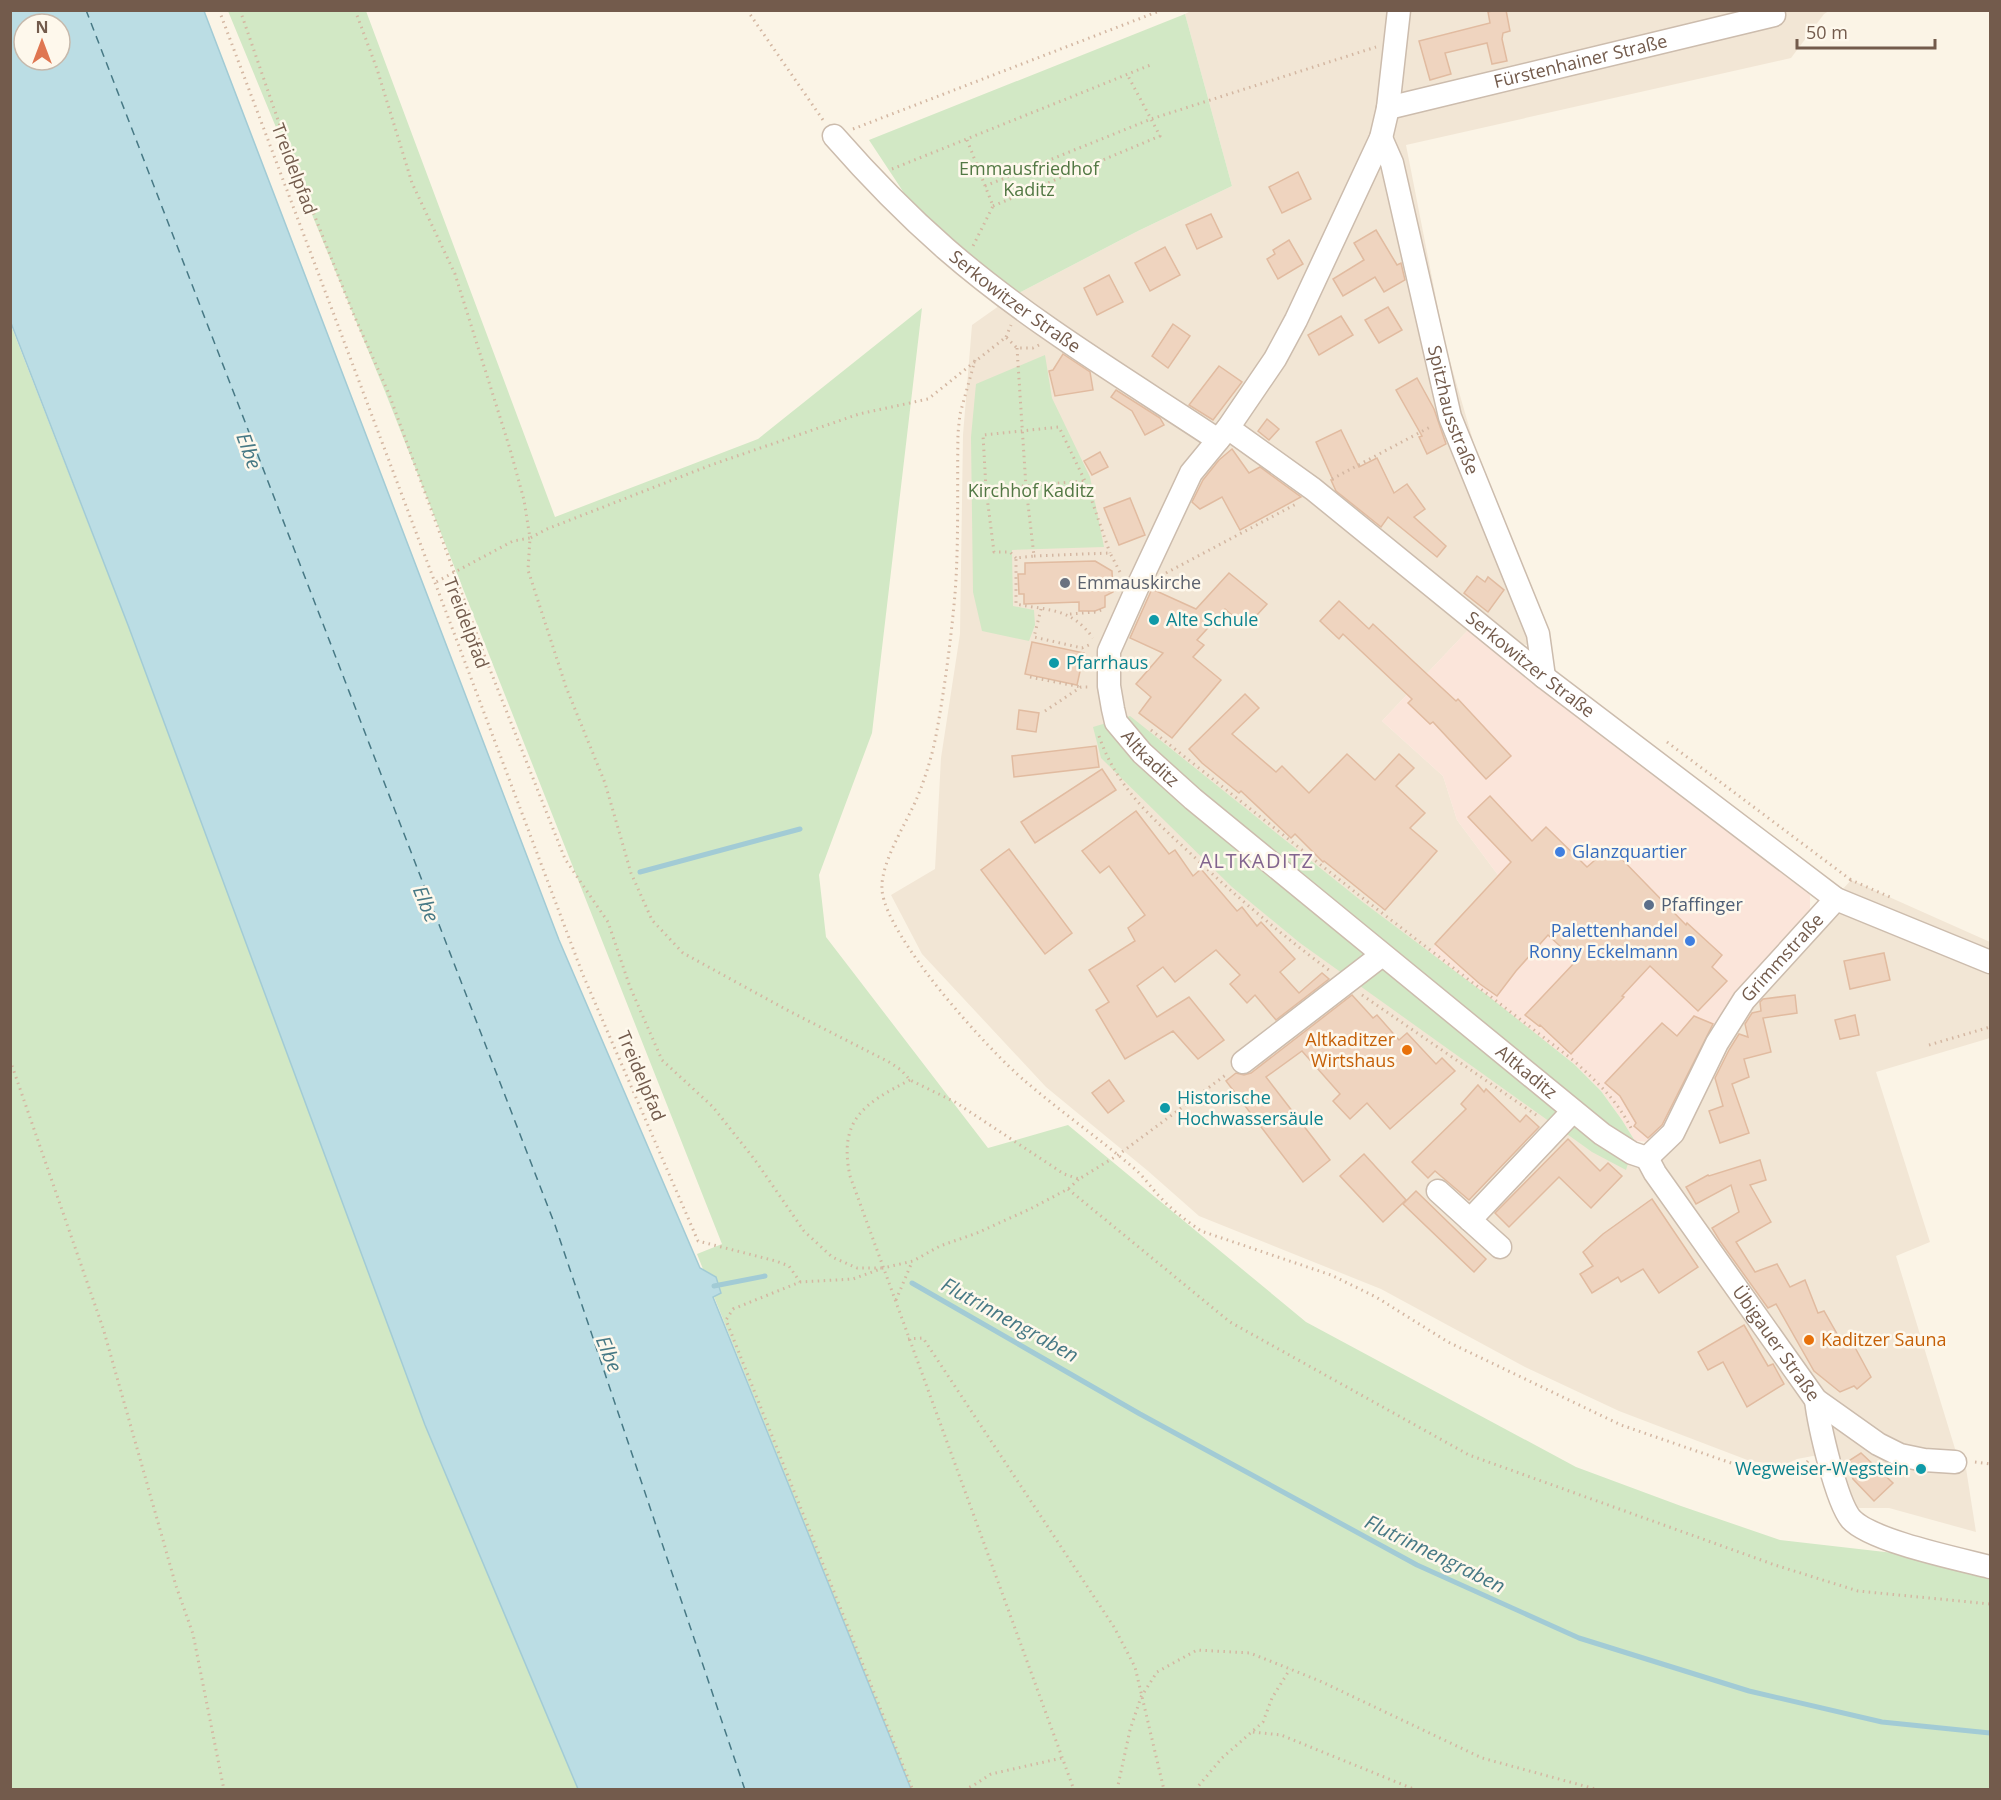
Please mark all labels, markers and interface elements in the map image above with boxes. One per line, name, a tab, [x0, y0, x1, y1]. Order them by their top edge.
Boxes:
north arrow	[12, 12, 72, 72]
scale bar	[1797, 12, 1935, 50]
text: N	[35, 16, 49, 38]
text: 50 m	[1806, 20, 1848, 44]
street label: Fürstenhainer Straße	[1491, 28, 1669, 93]
street label: Treidelpfad	[267, 120, 323, 218]
park label: Emmausfriedhof Kaditz	[959, 156, 1100, 201]
street label: Serkowitzer Straße	[945, 244, 1086, 358]
street label: Spitzhausstraße	[1423, 343, 1485, 478]
water label: Elbe	[230, 429, 268, 473]
park label: Kirchhof Kaditz	[968, 478, 1094, 502]
place label: Emmauskirche	[1077, 570, 1201, 594]
street label: Treidelpfad	[439, 574, 495, 672]
marker: Emmauskirche	[1058, 576, 1072, 590]
street label: Serkowitzer Straße	[1461, 605, 1600, 722]
place label: Alte Schule	[1166, 607, 1258, 631]
marker: Alte Schule	[1147, 613, 1161, 627]
place label: Pfarrhaus	[1066, 650, 1148, 674]
marker: Pfarrhaus	[1047, 656, 1061, 670]
street label: Altkaditz	[1116, 724, 1185, 792]
place label: Glanzquartier	[1572, 839, 1688, 863]
marker: Glanzquartier	[1553, 845, 1567, 859]
district label: ALTKADITZ	[1199, 847, 1315, 874]
water label: Elbe	[407, 882, 446, 926]
place label: Pfaffinger	[1661, 892, 1743, 916]
marker: Pfaffinger	[1642, 898, 1656, 912]
street label: Grimmstraße	[1735, 908, 1828, 1007]
place label: Palettenhandel Ronny Eckelmann	[1529, 918, 1678, 963]
marker: Palettenhandel Ronny Eckelmann	[1683, 934, 1697, 948]
street label: Treidelpfad	[612, 1027, 672, 1124]
place label: Altkaditzer Wirtshaus	[1305, 1027, 1396, 1072]
street label: Altkaditz	[1491, 1039, 1563, 1103]
marker: Altkaditzer Wirtshaus	[1400, 1043, 1414, 1057]
place label: Historische Hochwassersäule	[1177, 1085, 1324, 1130]
marker: Historische Hochwassersäule	[1158, 1101, 1172, 1115]
water label: Flutrinnengraben	[937, 1271, 1084, 1368]
street label: Übigauer Straße	[1727, 1280, 1826, 1406]
place label: Kaditzer Sauna	[1821, 1327, 1947, 1351]
water label: Elbe	[590, 1332, 629, 1376]
marker: Kaditzer Sauna	[1802, 1333, 1816, 1347]
place label: Wegweiser-Wegstein	[1735, 1456, 1909, 1480]
marker: Wegweiser-Wegstein	[1914, 1462, 1928, 1476]
water label: Flutrinnengraben	[1361, 1508, 1510, 1599]

